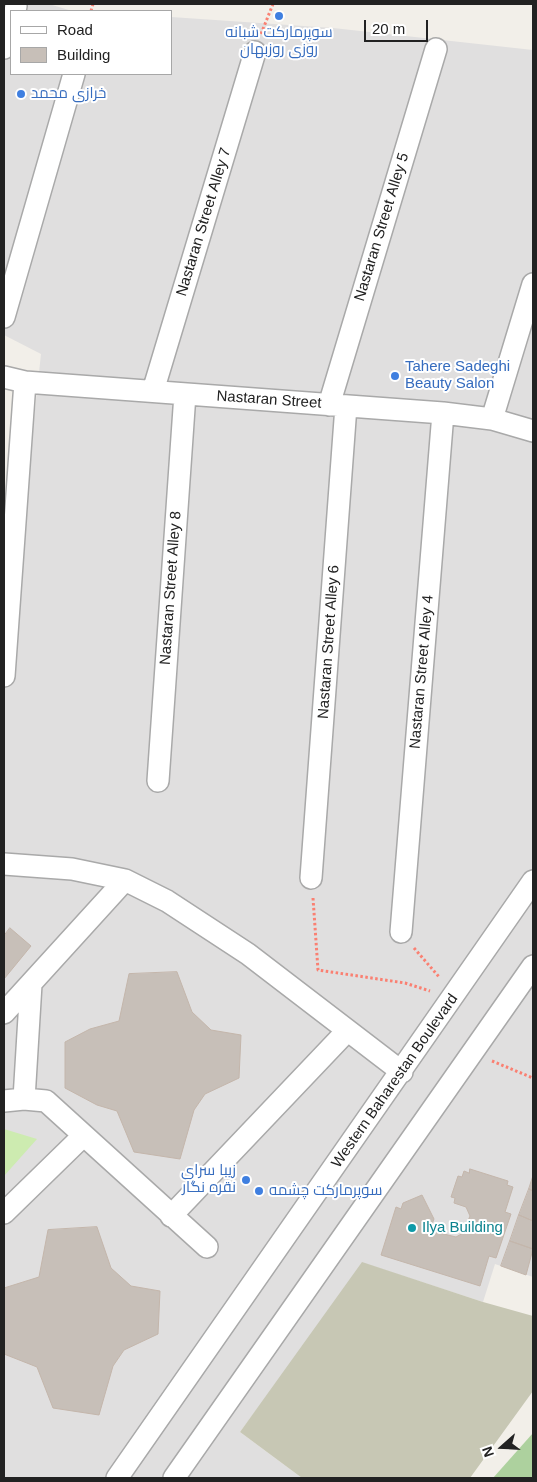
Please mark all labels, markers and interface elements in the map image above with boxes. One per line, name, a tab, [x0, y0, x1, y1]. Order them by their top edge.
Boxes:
legend	[10, 10, 172, 75]
marker: سوپرمارکت شبانه روزی روزبهان	[273, 10, 285, 22]
scale bar	[367, 10, 431, 42]
text: 20 m	[372, 20, 405, 37]
text: Road	[57, 21, 93, 38]
place label: سوپرمارکت شبانه روزی روزبهان	[225, 24, 333, 59]
text: Building	[57, 46, 110, 63]
place label: خرازی محمد	[31, 85, 106, 103]
marker: خرازی محمد	[15, 88, 27, 100]
street label: Nastaran Street Alley 7	[173, 146, 235, 298]
street label: Nastaran Street Alley 5	[351, 151, 413, 303]
place label: Tahere Sadeghi Beauty Salon	[405, 358, 510, 393]
marker: Tahere Sadeghi Beauty Salon	[389, 370, 401, 382]
street label: Nastaran Street	[216, 387, 322, 413]
street label: Nastaran Street Alley 8	[157, 510, 185, 666]
street label: Nastaran Street Alley 6	[315, 564, 343, 720]
street label: Nastaran Street Alley 4	[406, 594, 438, 750]
street label: Western Baharestan Boulevard	[328, 991, 462, 1171]
place label: زیبا سرای نقره نگار	[181, 1162, 236, 1197]
marker: زیبا سرای نقره نگار	[240, 1174, 252, 1186]
place label: سوپرمارکت چشمه	[269, 1182, 382, 1200]
marker: سوپرمارکت چشمه	[253, 1185, 265, 1197]
place label: Ilya Building	[422, 1219, 503, 1237]
marker: Ilya Building	[406, 1222, 418, 1234]
north arrow	[477, 1422, 527, 1472]
text: N	[479, 1444, 497, 1459]

